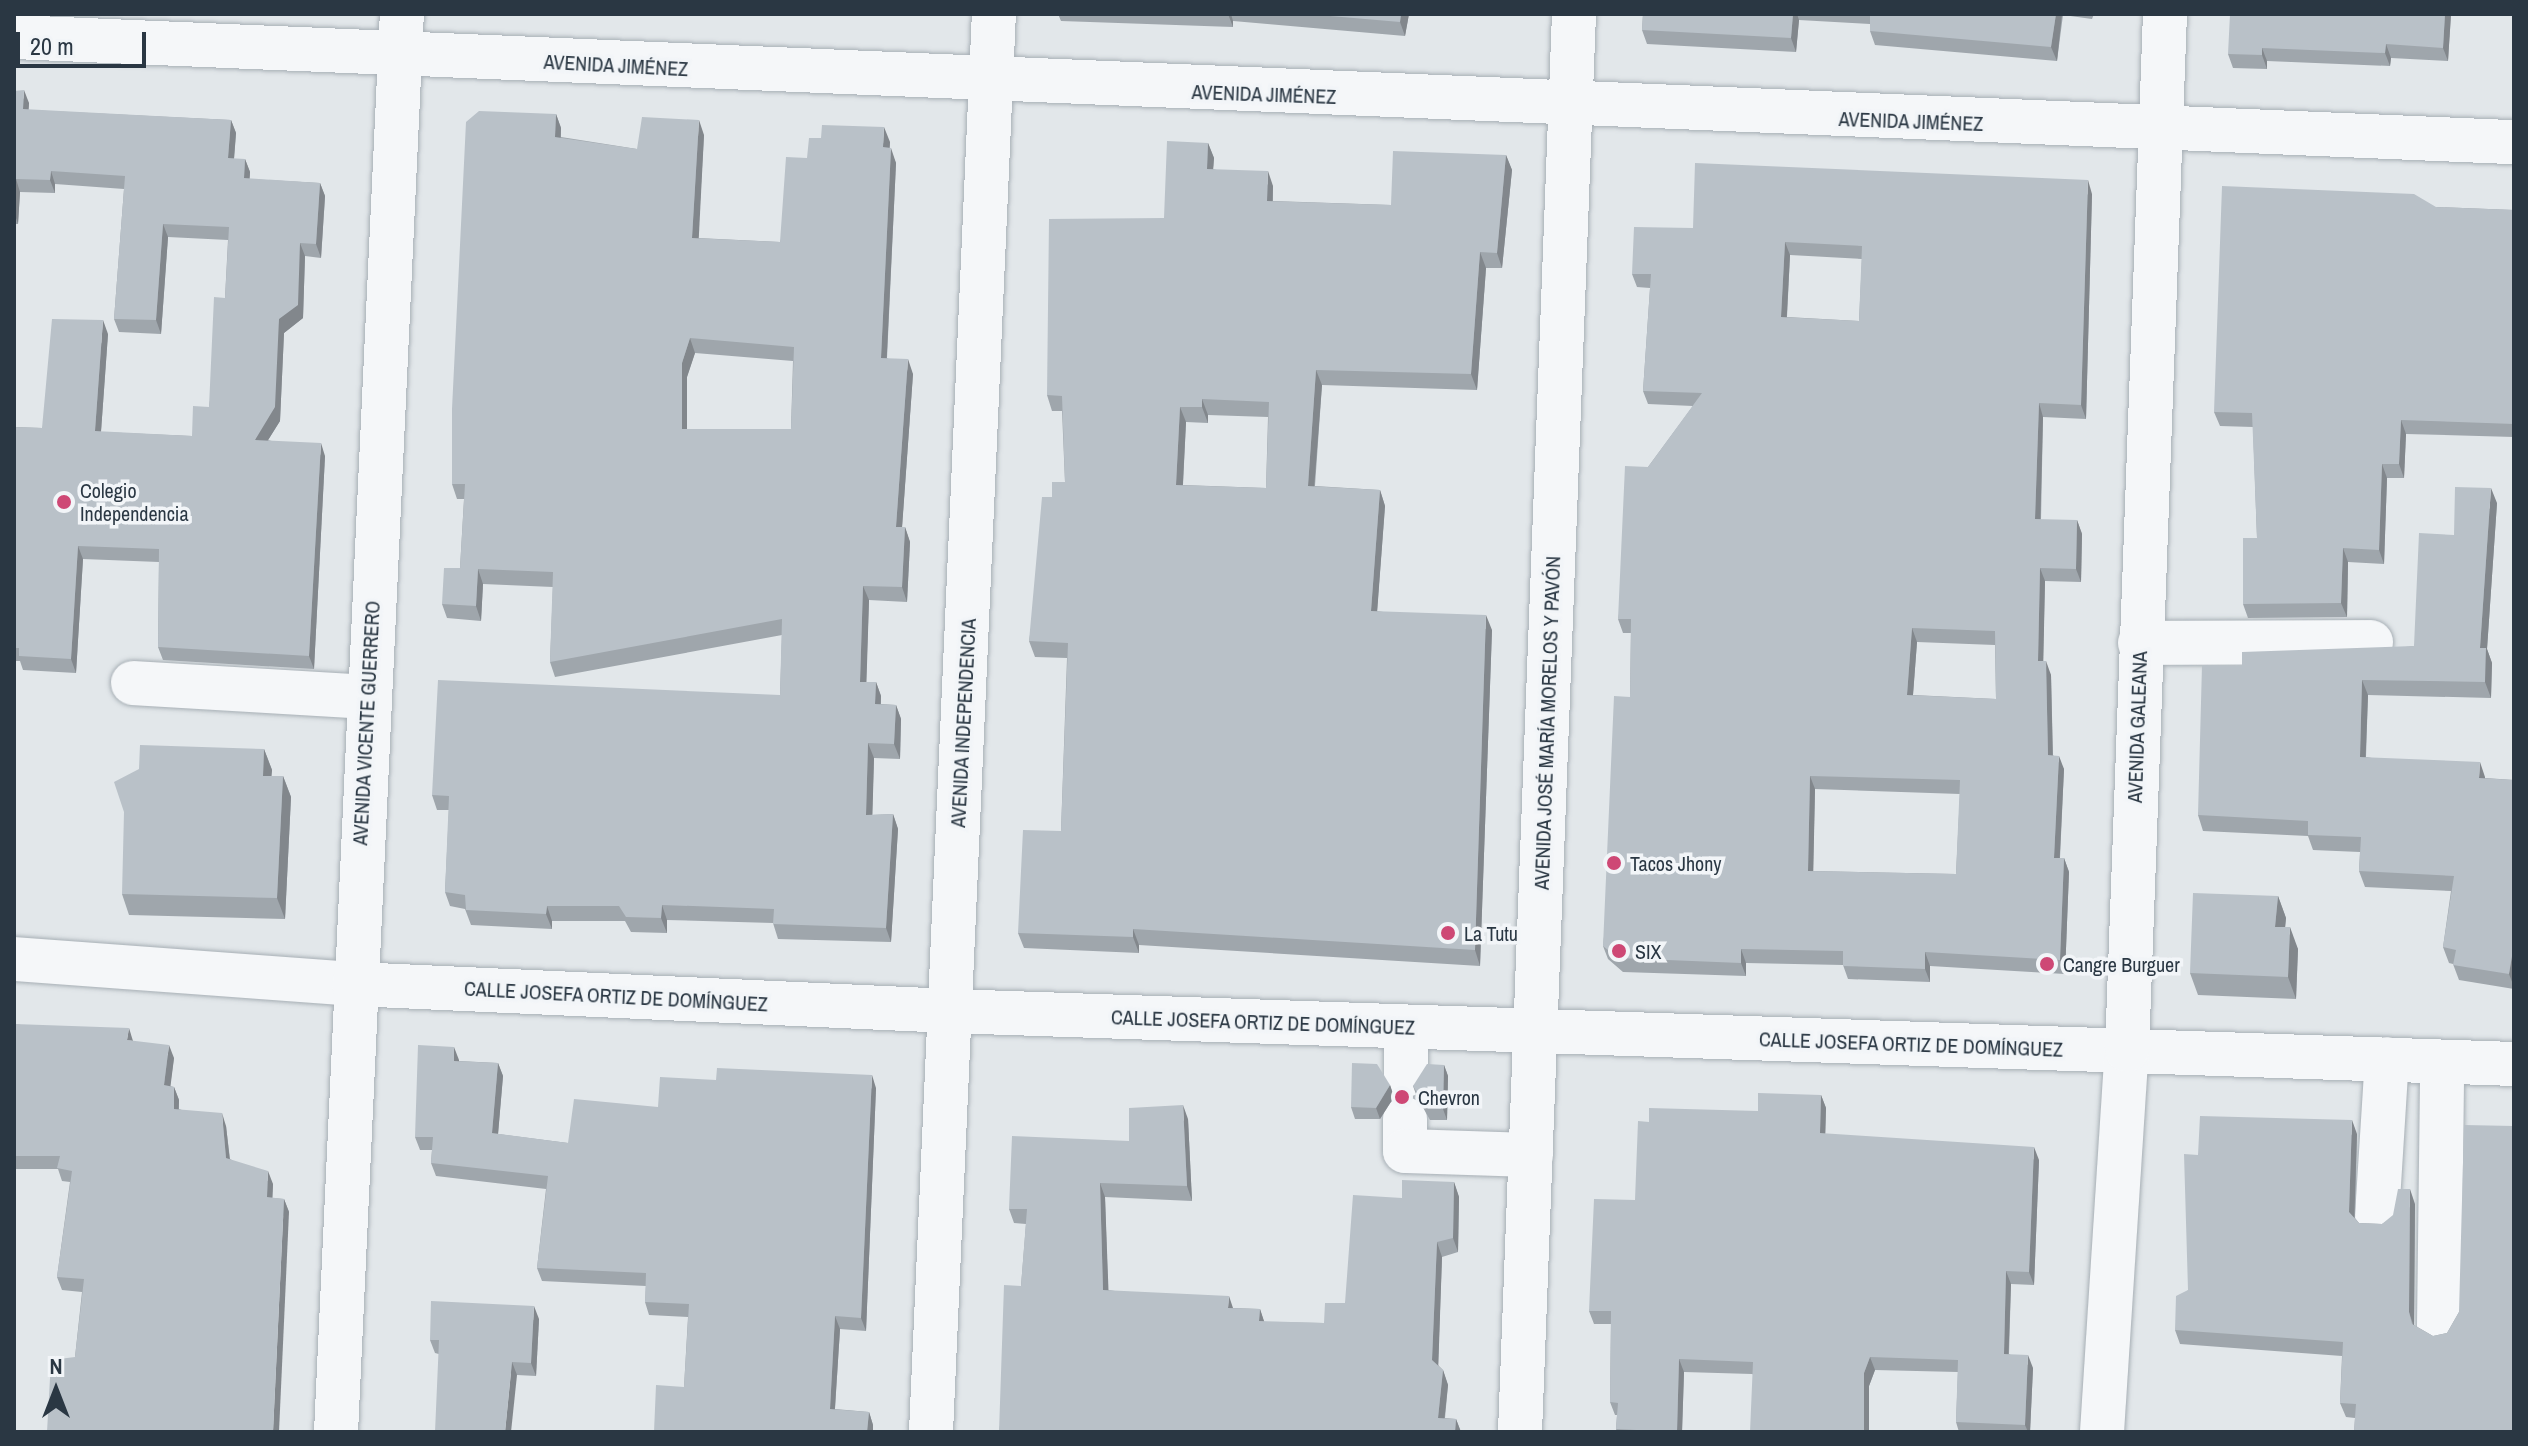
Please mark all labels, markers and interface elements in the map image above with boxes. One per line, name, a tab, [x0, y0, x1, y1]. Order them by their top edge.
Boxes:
scale bar	[20, 16, 150, 66]
text: 20 m	[30, 30, 74, 62]
street label: AVENIDA JIMÉNEZ	[543, 49, 689, 81]
street label: AVENIDA JIMÉNEZ	[1191, 79, 1337, 109]
street label: AVENIDA JIMÉNEZ	[1838, 106, 1984, 136]
place label: Colegio Independencia	[80, 478, 189, 525]
marker: Colegio Independencia	[55, 493, 73, 511]
street label: AVENIDA JOSÉ MARÍA MORELOS Y PAVÓN	[1529, 555, 1565, 891]
street label: AVENIDA VICENTE GUERRERO	[348, 600, 384, 846]
street label: AVENIDA INDEPENDENCIA	[946, 617, 980, 829]
street label: AVENIDA GALEANA	[2122, 650, 2152, 804]
place label: Tacos Jhony	[1630, 851, 1721, 875]
marker: Tacos Jhony	[1605, 854, 1623, 872]
place label: La Tutu	[1464, 921, 1518, 945]
marker: La Tutu	[1439, 924, 1457, 942]
place label: SIX	[1635, 939, 1661, 963]
marker: SIX	[1610, 942, 1628, 960]
place label: Cangre Burguer	[2063, 952, 2180, 976]
marker: Cangre Burguer	[2038, 955, 2056, 973]
street label: CALLE JOSEFA ORTIZ DE DOMÍNGUEZ	[463, 976, 769, 1016]
street label: CALLE JOSEFA ORTIZ DE DOMÍNGUEZ	[1110, 1005, 1416, 1039]
street label: CALLE JOSEFA ORTIZ DE DOMÍNGUEZ	[1758, 1027, 2064, 1061]
place label: Chevron	[1418, 1085, 1480, 1109]
marker: Chevron	[1393, 1088, 1411, 1106]
north arrow	[16, 1350, 96, 1430]
text: N	[49, 1351, 63, 1381]

